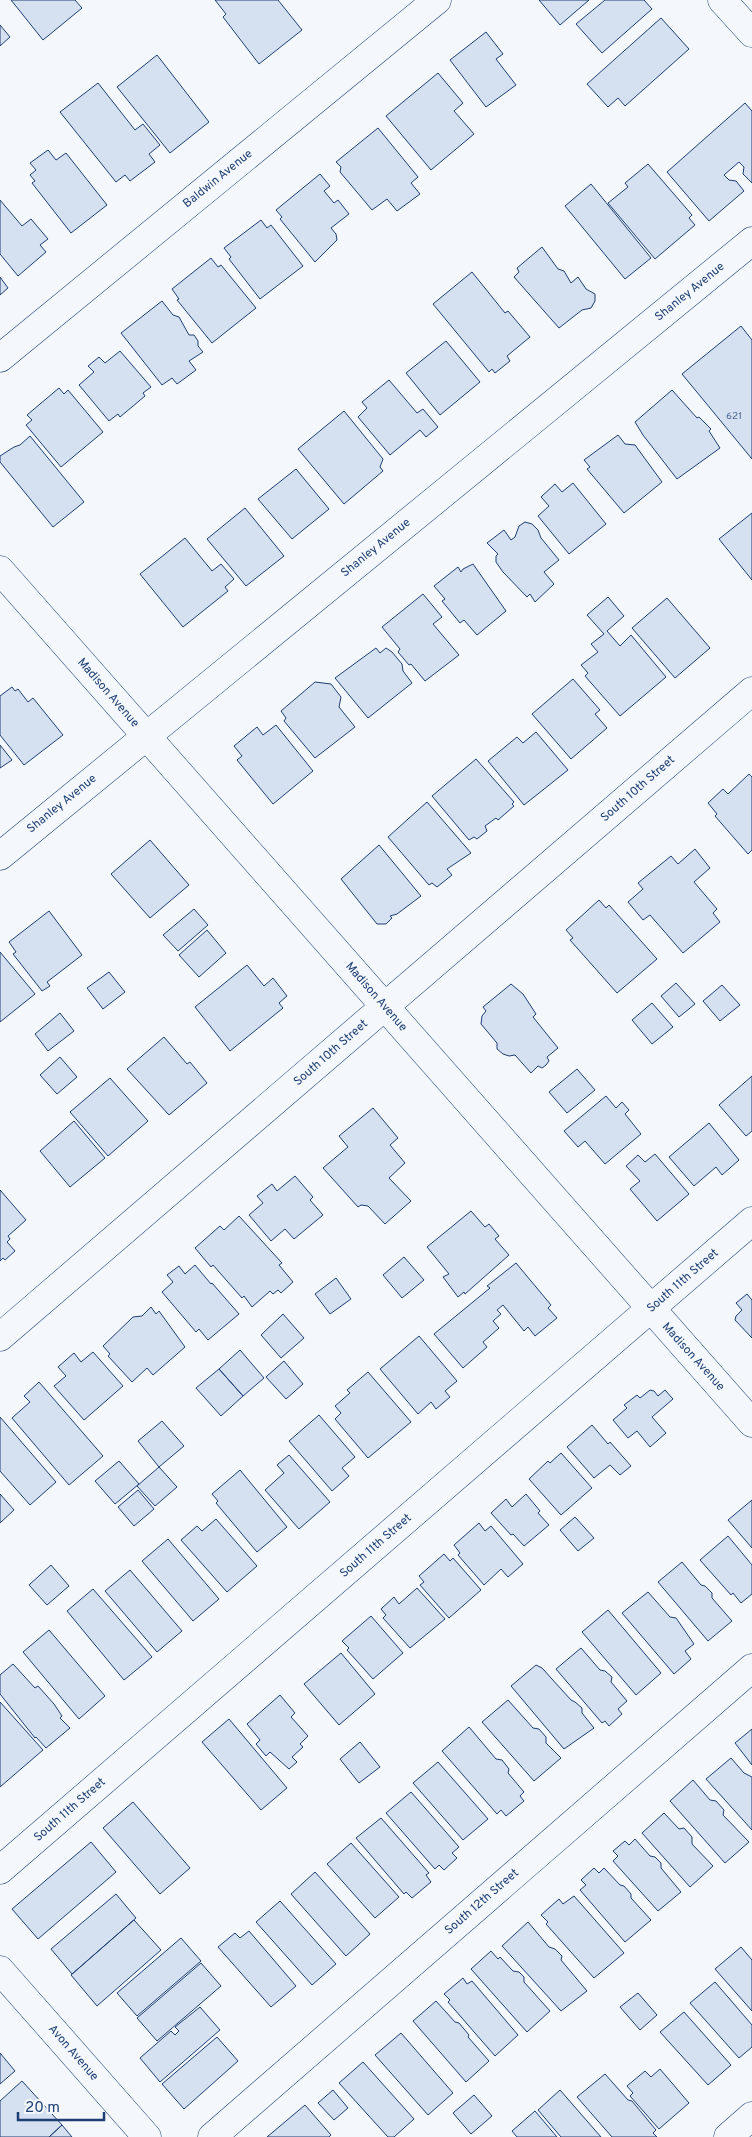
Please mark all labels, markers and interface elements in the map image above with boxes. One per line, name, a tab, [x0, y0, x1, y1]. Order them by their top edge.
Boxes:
street label: Baldwin Avenue	[180, 146, 256, 212]
street label: Shanley Avenue	[652, 259, 728, 325]
house number: 621	[726, 410, 742, 423]
street label: Shanley Avenue	[338, 515, 414, 581]
street label: Madison Avenue	[73, 655, 143, 731]
street label: South 10th Street	[598, 752, 678, 826]
street label: Shanley Avenue	[24, 771, 100, 837]
street label: Madison Avenue	[341, 959, 411, 1035]
street label: South 10th Street	[291, 1016, 371, 1090]
street label: South 11th Street	[644, 1245, 722, 1317]
street label: Madison Avenue	[658, 1319, 728, 1395]
street label: South 11th Street	[337, 1510, 415, 1582]
street label: South 11th Street	[31, 1774, 109, 1846]
street label: South 12th Street	[442, 1865, 522, 1939]
street label: Avon Avenue	[44, 2022, 102, 2084]
scale bar	[18, 2090, 104, 2122]
text: 20 m	[25, 2099, 60, 2118]

